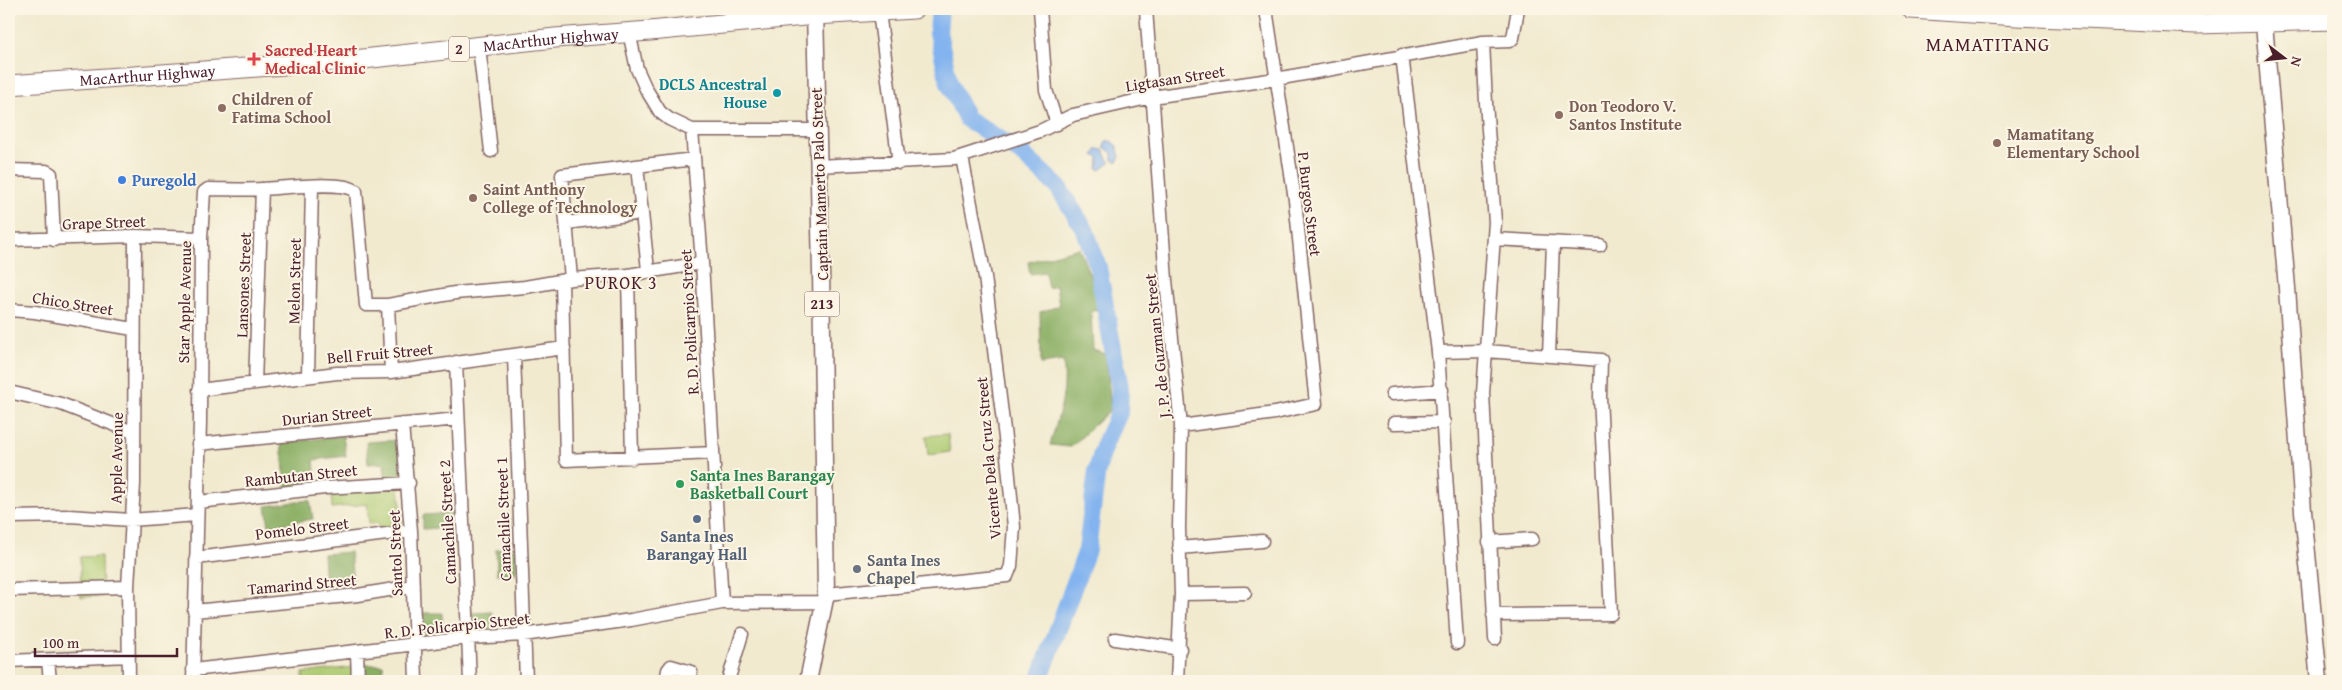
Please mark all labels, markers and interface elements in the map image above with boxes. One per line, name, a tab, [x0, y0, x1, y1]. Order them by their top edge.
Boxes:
street label: MacArthur Highway	[482, 21, 620, 58]
district label: MAMATITANG	[1926, 30, 2050, 58]
north arrow	[2260, 32, 2310, 82]
road number: 2	[449, 36, 469, 62]
place label: Sacred Heart Medical Clinic	[265, 38, 366, 80]
marker: Sacred Heart Medical Clinic	[247, 52, 261, 66]
text: N	[2285, 54, 2307, 69]
street label: MacArthur Highway	[79, 58, 216, 92]
street label: Ligtasan Street	[1124, 58, 1227, 98]
place label: DCLS Ancestral House	[659, 72, 767, 114]
place label: Children of Fatima School	[232, 87, 331, 129]
marker: DCLS Ancestral House	[771, 87, 783, 99]
street label: Captain Mamerto Palo Street	[804, 87, 834, 281]
place label: Don Teodoro V. Santos Institute	[1569, 94, 1682, 136]
marker: Children of Fatima School	[216, 102, 228, 114]
marker: Don Teodoro V. Santos Institute	[1553, 109, 1565, 121]
place label: Mamatitang Elementary School	[2007, 122, 2140, 164]
marker: Mamatitang Elementary School	[1991, 137, 2003, 149]
street label: P. Burgos Street	[1292, 150, 1328, 258]
place label: Puregold	[132, 168, 197, 192]
marker: Puregold	[116, 174, 128, 186]
place label: Saint Anthony College of Technology	[483, 177, 638, 219]
marker: Saint Anthony College of Technology	[467, 192, 479, 204]
street label: Grape Street	[62, 209, 147, 235]
street label: Lansones Street	[229, 231, 257, 338]
street label: Melon Street	[281, 237, 307, 324]
street label: Star Apple Avenue	[171, 240, 197, 364]
street label: R. D. Policarpio Street	[673, 248, 705, 396]
district label: PUROK 3	[584, 269, 658, 296]
street label: J. P. de Guzman Street	[1137, 272, 1177, 421]
street label: Chico Street	[31, 285, 115, 321]
road number: 213	[804, 292, 840, 316]
street label: Bell Fruit Street	[326, 336, 434, 370]
street label: Vicente Dela Cruz Street	[969, 375, 1007, 540]
street label: Durian Street	[281, 398, 373, 432]
street label: Apple Avenue	[103, 412, 129, 504]
street label: Camachile Street 1	[489, 456, 517, 582]
street label: Rambutan Street	[244, 457, 359, 493]
street label: Camachile Street 2	[432, 459, 462, 585]
place label: Santa Ines Barangay Basketball Court	[690, 463, 836, 505]
marker: Santa Ines Barangay Basketball Court	[674, 478, 686, 490]
street label: Santol Street	[381, 509, 409, 597]
street label: Pomelo Street	[254, 510, 350, 546]
marker: Santa Ines Barangay Hall	[691, 513, 703, 525]
place label: Santa Ines Barangay Hall	[647, 524, 747, 566]
place label: Santa Ines Chapel	[867, 548, 941, 590]
marker: Santa Ines Chapel	[851, 563, 863, 575]
street label: Tamarind Street	[247, 567, 358, 601]
street label: R. D. Policarpio Street	[383, 605, 531, 645]
scale bar	[35, 625, 178, 657]
text: 100 m	[42, 632, 80, 653]

